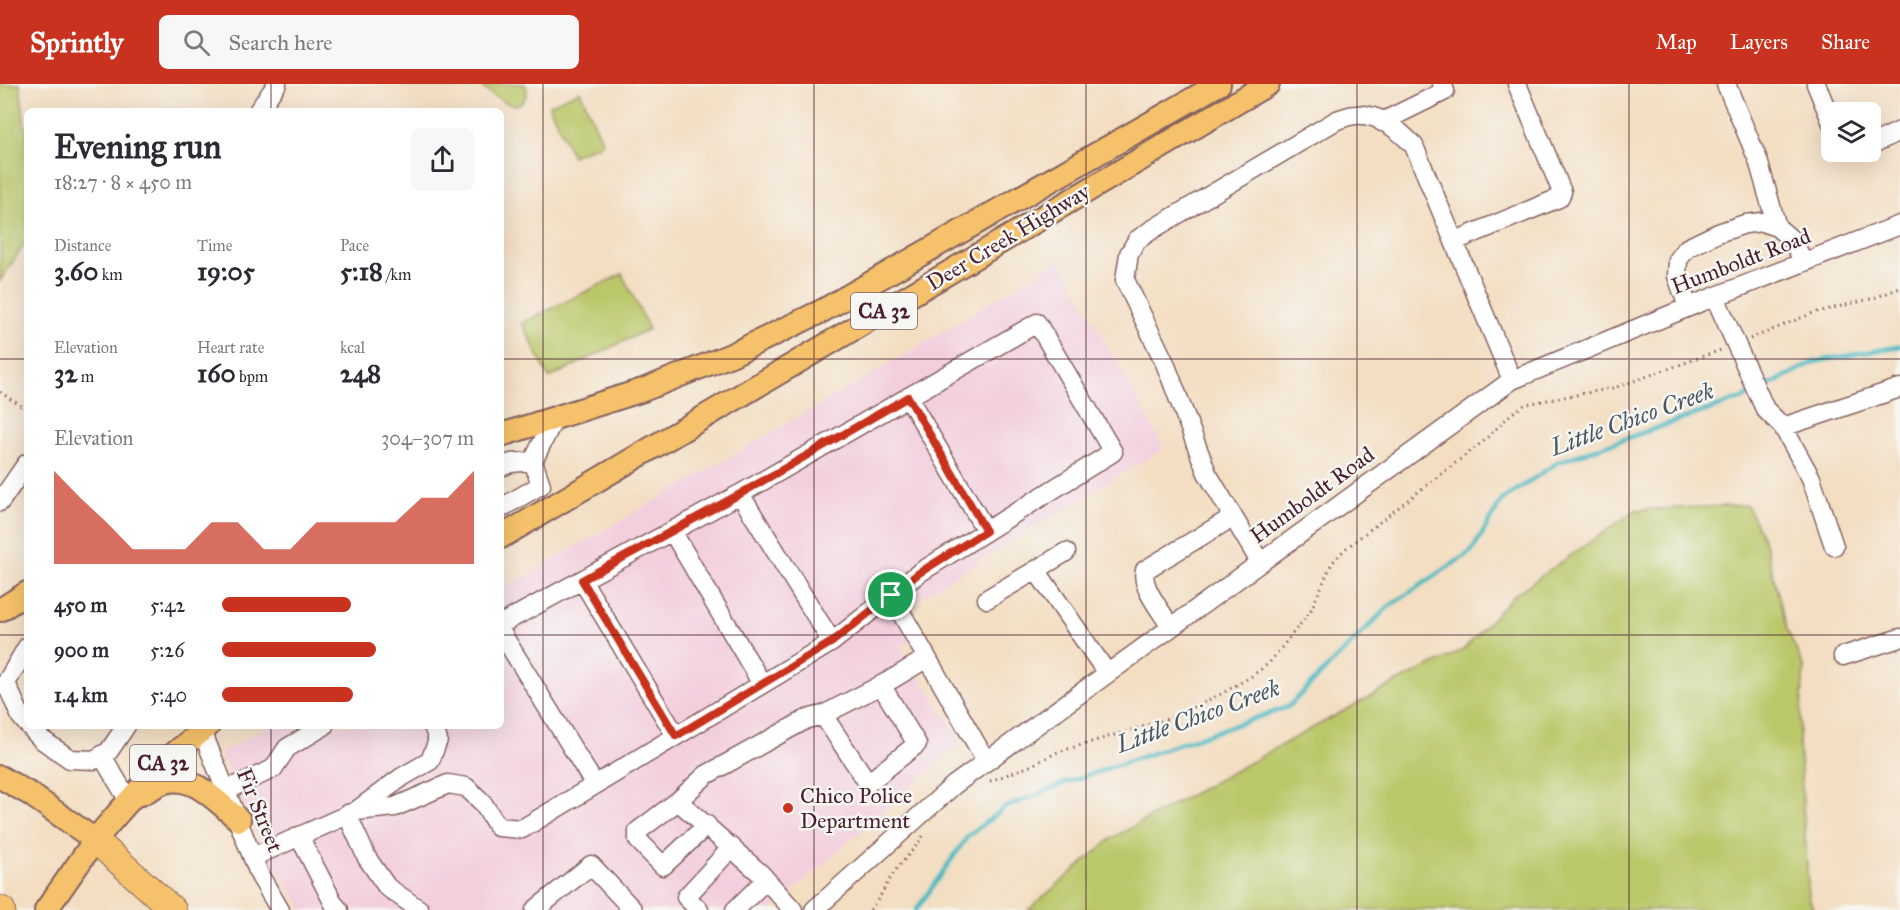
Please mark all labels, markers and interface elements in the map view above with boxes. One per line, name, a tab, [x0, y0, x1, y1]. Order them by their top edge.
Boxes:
search box	[159, 15, 579, 69]
text: Sprintly	[30, 25, 123, 60]
icon: search	[180, 26, 213, 59]
text: Search here	[228, 29, 332, 56]
text: Map	[1656, 29, 1697, 55]
text: Layers	[1730, 29, 1788, 55]
text: Share	[1821, 29, 1870, 55]
map controls	[1821, 102, 1881, 162]
button: layers	[1821, 102, 1881, 162]
text: Evening run	[54, 127, 221, 167]
button: share	[411, 128, 474, 191]
text: 18:27 · 8 × 450 m	[54, 170, 192, 194]
street label: Deer Creek Highway	[921, 177, 1095, 296]
street label: Humboldt Road	[1668, 222, 1814, 300]
text: Distance	[54, 236, 111, 255]
text: Time	[197, 236, 232, 255]
text: Pace	[340, 236, 369, 255]
text: 3.60	[54, 255, 98, 287]
text: 19:05	[197, 255, 255, 287]
text: 5:18	[340, 255, 383, 287]
text: km	[98, 265, 123, 284]
text: /km	[383, 265, 411, 284]
road number: CA 32	[851, 293, 917, 329]
text: Elevation	[54, 338, 118, 357]
text: Heart rate	[197, 338, 264, 357]
text: kcal	[340, 338, 365, 357]
text: 32	[54, 357, 77, 389]
text: 160	[197, 357, 236, 389]
text: 248	[340, 357, 381, 389]
text: m	[77, 367, 94, 386]
text: bpm	[236, 367, 268, 386]
water label: Little Chico Creek	[1545, 375, 1718, 463]
text: Elevation	[54, 426, 133, 450]
text: 304–307 m	[381, 426, 474, 450]
street label: Humboldt Road	[1245, 441, 1379, 549]
pin	[865, 569, 916, 620]
icon: arrive	[874, 578, 907, 611]
text: 450 m	[54, 593, 107, 617]
text: 5:42	[150, 593, 185, 617]
text: 900 m	[54, 638, 109, 662]
text: 5:26	[150, 638, 184, 662]
water label: Little Chico Creek	[1111, 672, 1284, 760]
text: 1.4 km	[54, 683, 108, 707]
text: 5:40	[150, 683, 187, 707]
road number: CA 32	[130, 745, 196, 781]
street label: Fir Street	[231, 764, 289, 856]
place label: Chico Police Department	[800, 782, 912, 834]
marker: Chico Police Department	[781, 801, 795, 815]

